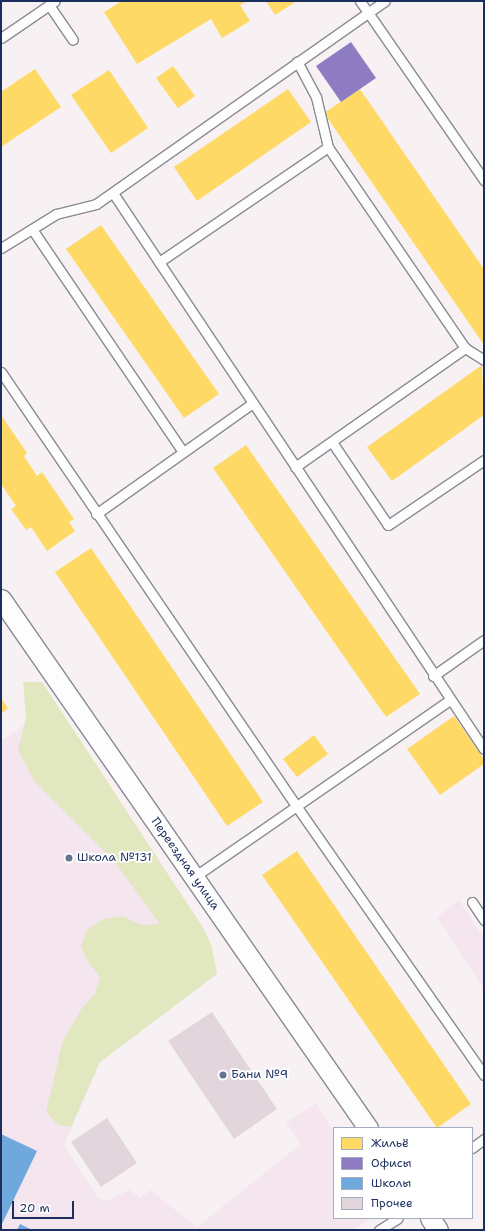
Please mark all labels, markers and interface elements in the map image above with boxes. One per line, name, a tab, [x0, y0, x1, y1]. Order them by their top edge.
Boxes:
street label: Переездная улица	[148, 815, 222, 913]
place label: Школа №131	[77, 851, 152, 865]
marker: Школа №131	[64, 853, 74, 863]
place label: Бани №9	[231, 1068, 288, 1082]
marker: Бани №9	[218, 1070, 228, 1080]
legend	[333, 1127, 473, 1219]
text: Жильё	[371, 1135, 409, 1151]
text: Офисы	[371, 1155, 411, 1171]
text: Школы	[371, 1175, 411, 1191]
scale bar	[14, 1193, 76, 1219]
text: Прочее	[371, 1195, 413, 1211]
text: 20 m	[19, 1200, 50, 1216]

